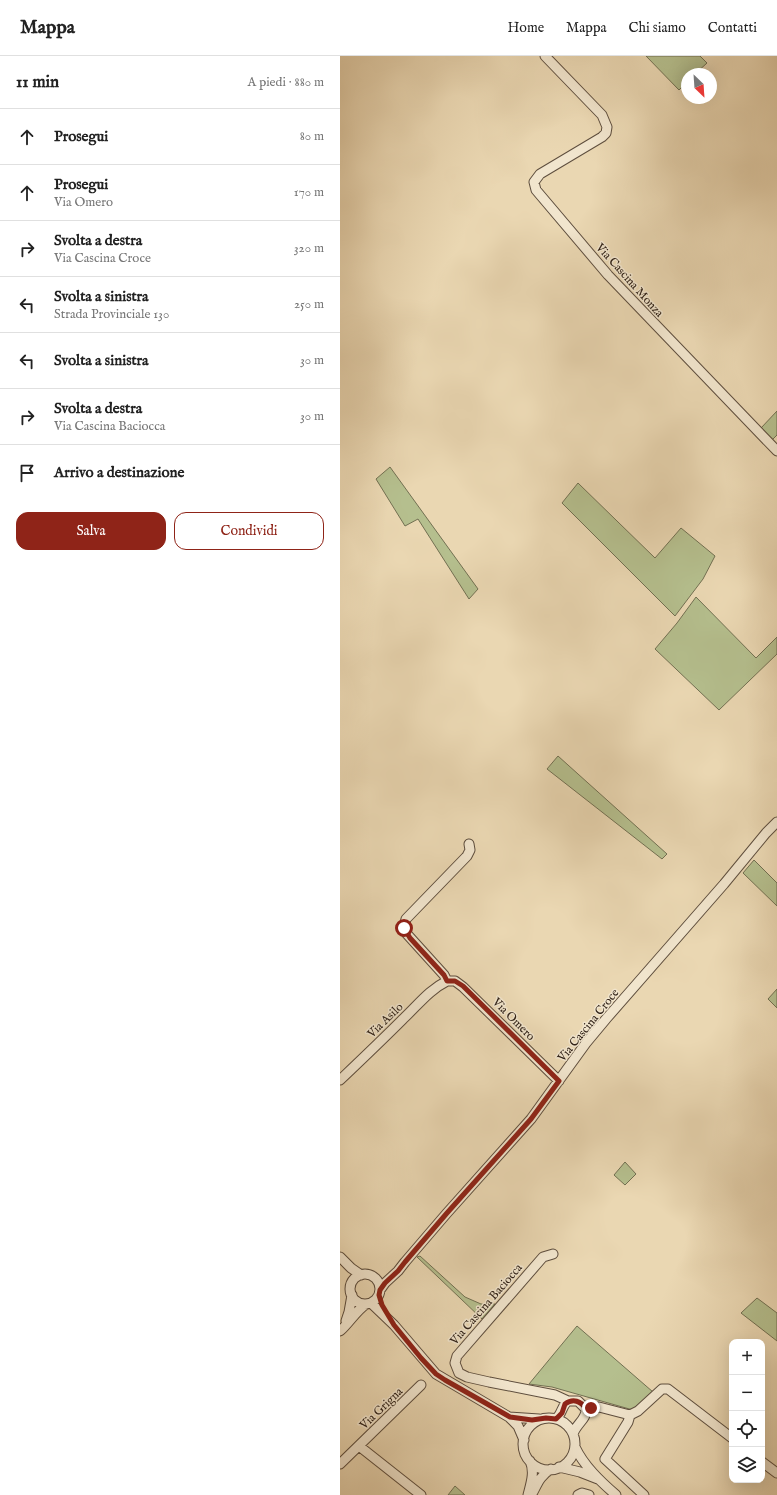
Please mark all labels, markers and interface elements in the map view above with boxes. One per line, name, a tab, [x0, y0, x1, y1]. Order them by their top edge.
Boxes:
text: Mappa	[20, 16, 75, 40]
text: Home	[508, 19, 544, 37]
text: Mappa	[566, 19, 607, 37]
text: Chi siamo	[629, 19, 686, 37]
text: Contatti	[708, 19, 757, 37]
north arrow	[681, 68, 717, 104]
text: 11 min	[16, 72, 59, 93]
text: A piedi · 880 m	[248, 74, 324, 91]
icon: ahead	[16, 126, 38, 148]
text: Prosegui	[54, 127, 108, 146]
text: 80 m	[300, 128, 324, 145]
text: Prosegui	[54, 175, 108, 194]
icon: ahead	[16, 182, 38, 204]
text: 170 m	[294, 184, 324, 201]
text: Via Omero	[54, 194, 113, 211]
text: Svolta a destra	[54, 231, 142, 250]
icon: right	[16, 238, 38, 260]
text: 320 m	[294, 240, 324, 257]
street label: Via Cascina Monza	[592, 240, 667, 321]
text: Via Cascina Croce	[54, 250, 151, 267]
text: Svolta a sinistra	[54, 287, 149, 306]
icon: left	[16, 294, 38, 316]
text: 250 m	[294, 296, 324, 313]
text: Strada Provinciale 130	[54, 306, 169, 323]
icon: left	[16, 350, 38, 372]
text: Svolta a sinistra	[54, 351, 149, 370]
text: 30 m	[300, 352, 324, 369]
text: Svolta a destra	[54, 399, 142, 418]
icon: right	[16, 406, 38, 428]
text: 30 m	[300, 408, 324, 425]
text: Via Cascina Baciocca	[54, 418, 165, 435]
icon: arrive	[16, 462, 38, 484]
text: Arrivo a destinazione	[54, 463, 184, 482]
button: Salva	[16, 512, 166, 550]
button: Condividi	[174, 512, 324, 550]
route start	[395, 919, 413, 937]
street label: Via Cascina Croce	[554, 985, 623, 1066]
street label: Via Omero	[488, 994, 539, 1044]
street label: Via Asilo	[364, 999, 407, 1042]
street label: Via Cascina Baciocca	[446, 1260, 526, 1349]
map controls	[729, 1339, 765, 1483]
button: +	[729, 1339, 765, 1375]
button: −	[729, 1375, 765, 1411]
street label: Via Grigna	[356, 1384, 407, 1433]
route end	[582, 1399, 600, 1417]
button: locate	[729, 1411, 765, 1447]
button: layers	[729, 1447, 765, 1483]

